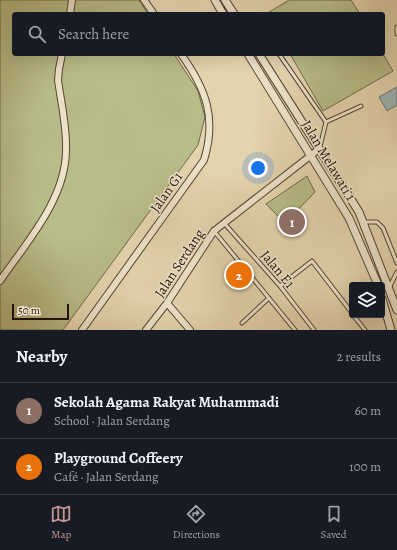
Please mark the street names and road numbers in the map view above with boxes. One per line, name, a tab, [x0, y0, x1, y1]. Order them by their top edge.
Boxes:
street label: Jalan Melawati 1	[297, 116, 360, 204]
street label: Jalan G1	[146, 168, 187, 216]
street label: Jalan Serdang	[150, 225, 209, 301]
street label: Jalan E1	[256, 246, 299, 292]

